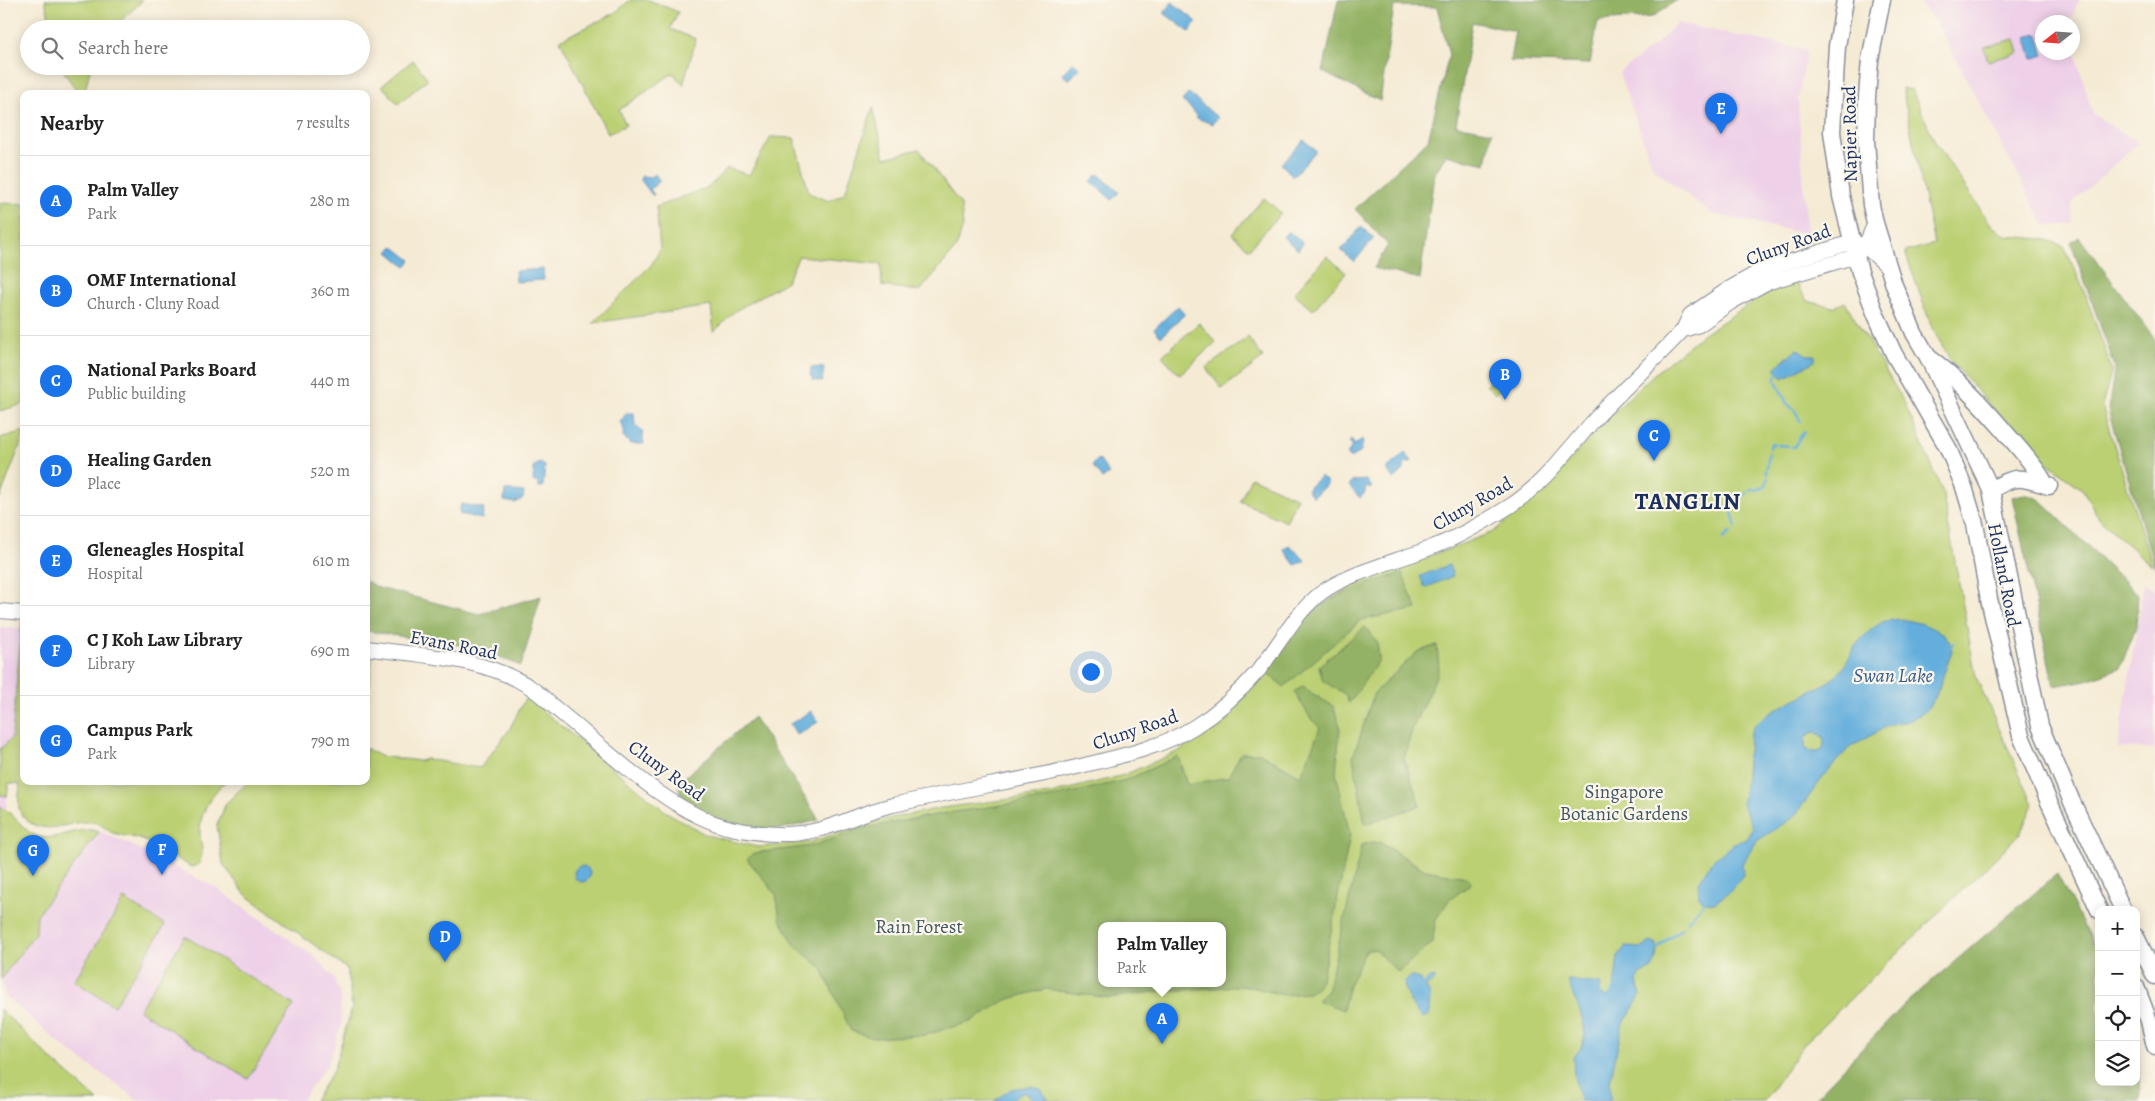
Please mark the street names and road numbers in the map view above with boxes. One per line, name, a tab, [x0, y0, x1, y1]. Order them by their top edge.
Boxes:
street label: Napier Road	[1836, 85, 1864, 183]
street label: Cluny Road	[1742, 217, 1835, 272]
street label: Cluny Road	[1428, 470, 1518, 537]
street label: Holland Road	[1981, 521, 2027, 630]
street label: Evans Road	[408, 624, 501, 666]
street label: Cluny Road	[1089, 703, 1182, 757]
street label: Cluny Road	[623, 734, 711, 808]

